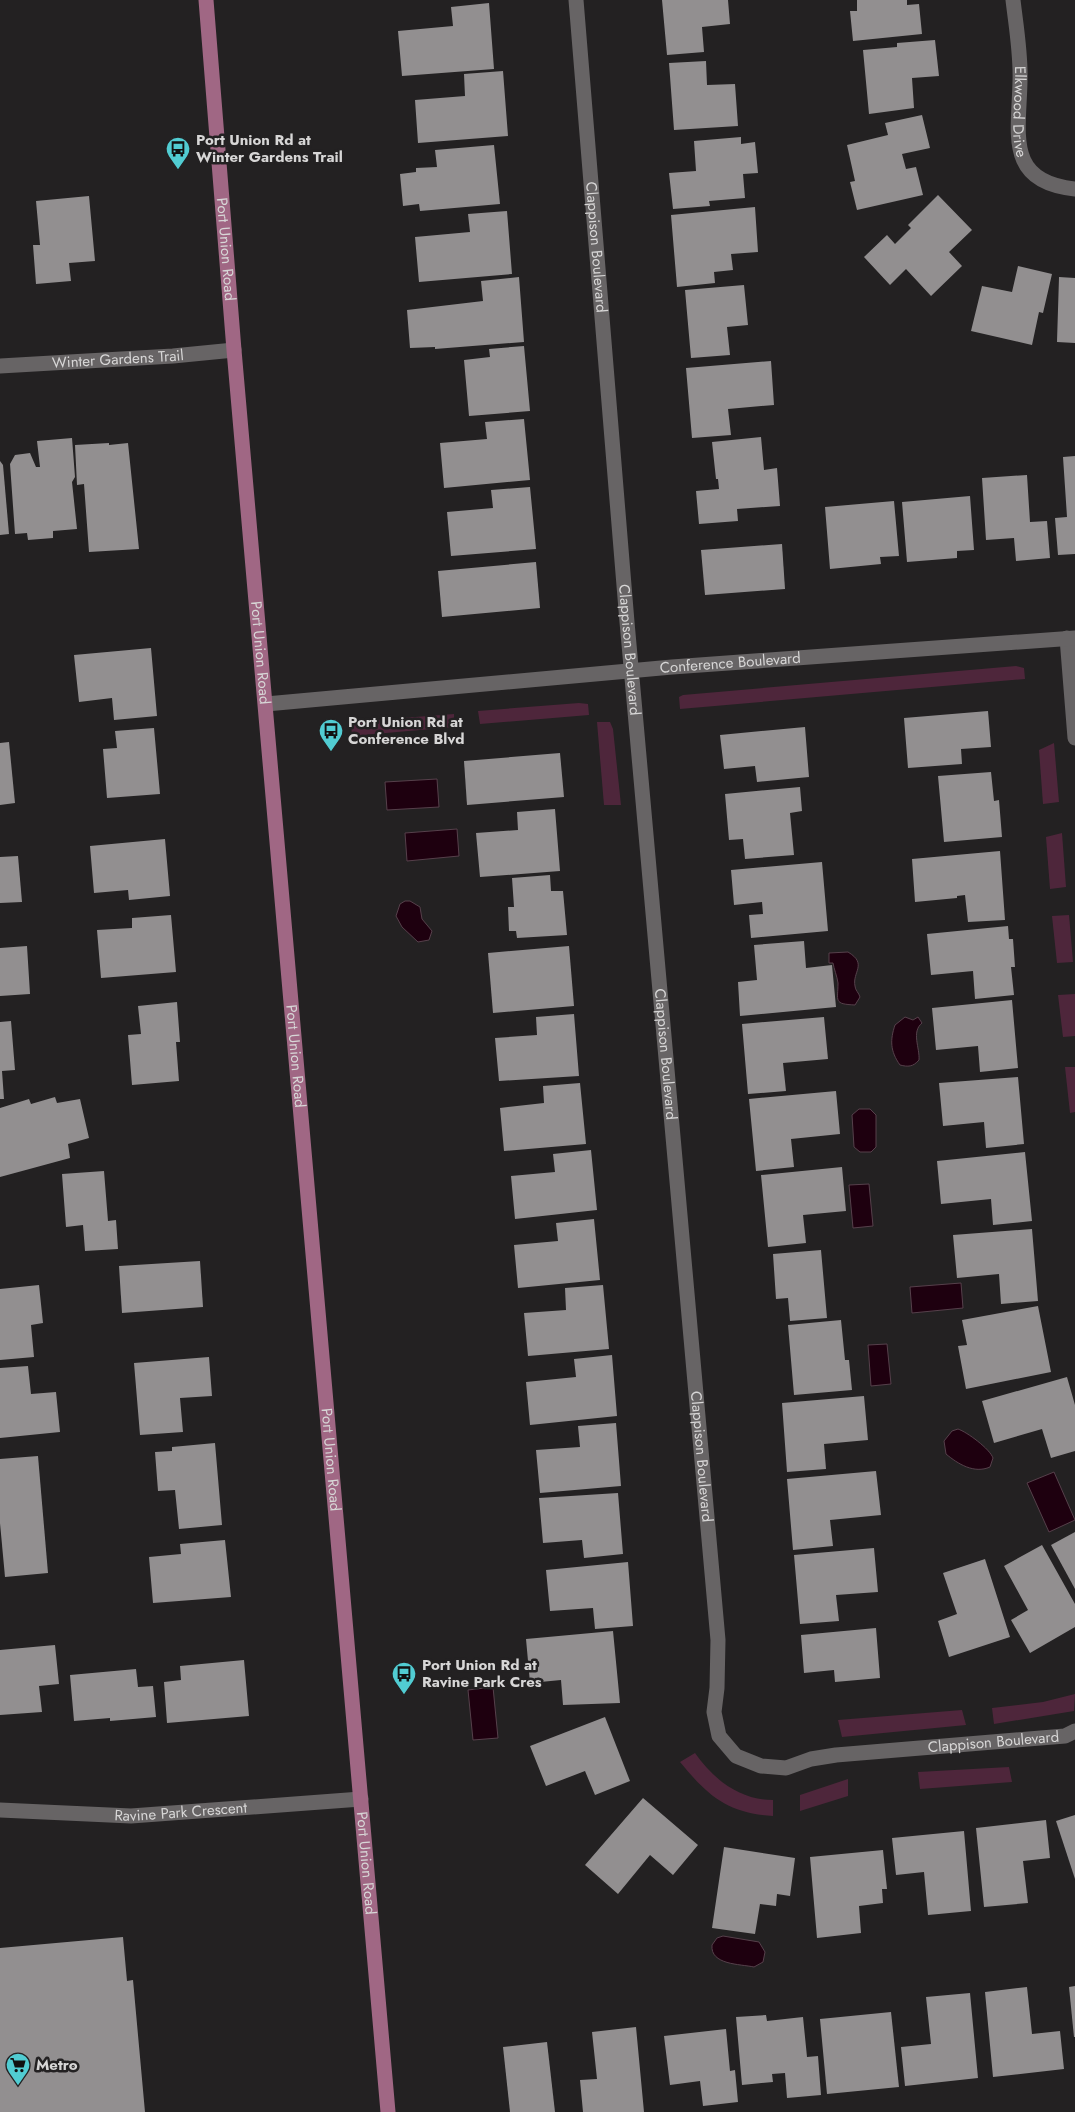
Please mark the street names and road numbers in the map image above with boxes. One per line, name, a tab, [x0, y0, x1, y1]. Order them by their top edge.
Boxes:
street label: Elkwood Drive	[1007, 66, 1033, 160]
street label: Clappison Boulevard	[580, 181, 613, 314]
street label: Port Union Road	[211, 197, 241, 302]
street label: Winter Gardens Trail	[51, 344, 185, 374]
street label: Clappison Boulevard	[613, 583, 646, 716]
street label: Port Union Road	[245, 600, 276, 705]
street label: Conference Boulevard	[659, 647, 801, 679]
street label: Clappison Boulevard	[649, 988, 682, 1121]
street label: Port Union Road	[280, 1004, 311, 1109]
street label: Clappison Boulevard	[685, 1390, 718, 1523]
street label: Port Union Road	[316, 1407, 346, 1512]
street label: Clappison Boulevard	[927, 1726, 1060, 1758]
street label: Ravine Park Crescent	[114, 1796, 248, 1827]
street label: Port Union Road	[351, 1811, 382, 1916]

